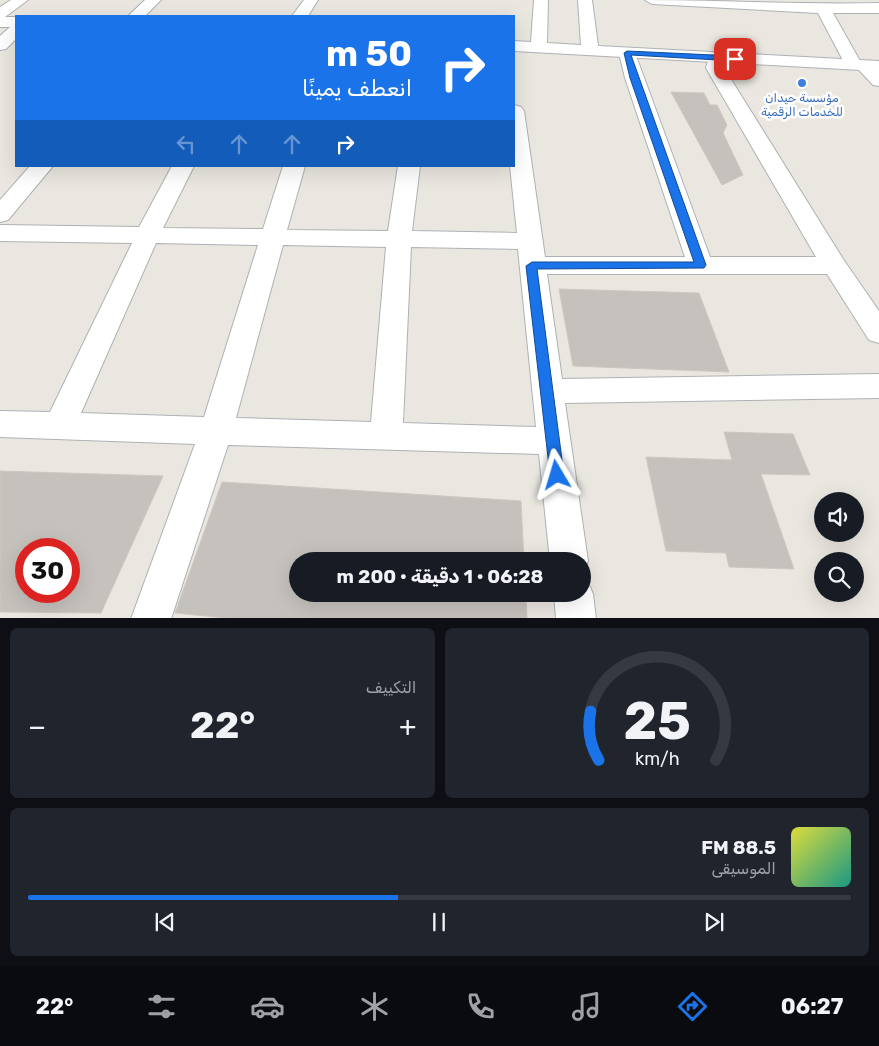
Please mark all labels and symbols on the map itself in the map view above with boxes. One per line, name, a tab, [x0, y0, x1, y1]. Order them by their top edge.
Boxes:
pin	[714, 38, 756, 80]
marker: مؤسسة حيدان للخدمات الرقمية	[796, 77, 808, 89]
place label: مؤسسة حيدان للخدمات الرقمية	[761, 91, 843, 120]
position arrow	[530, 448, 582, 500]
speed limit sign: 30	[15, 538, 80, 603]

